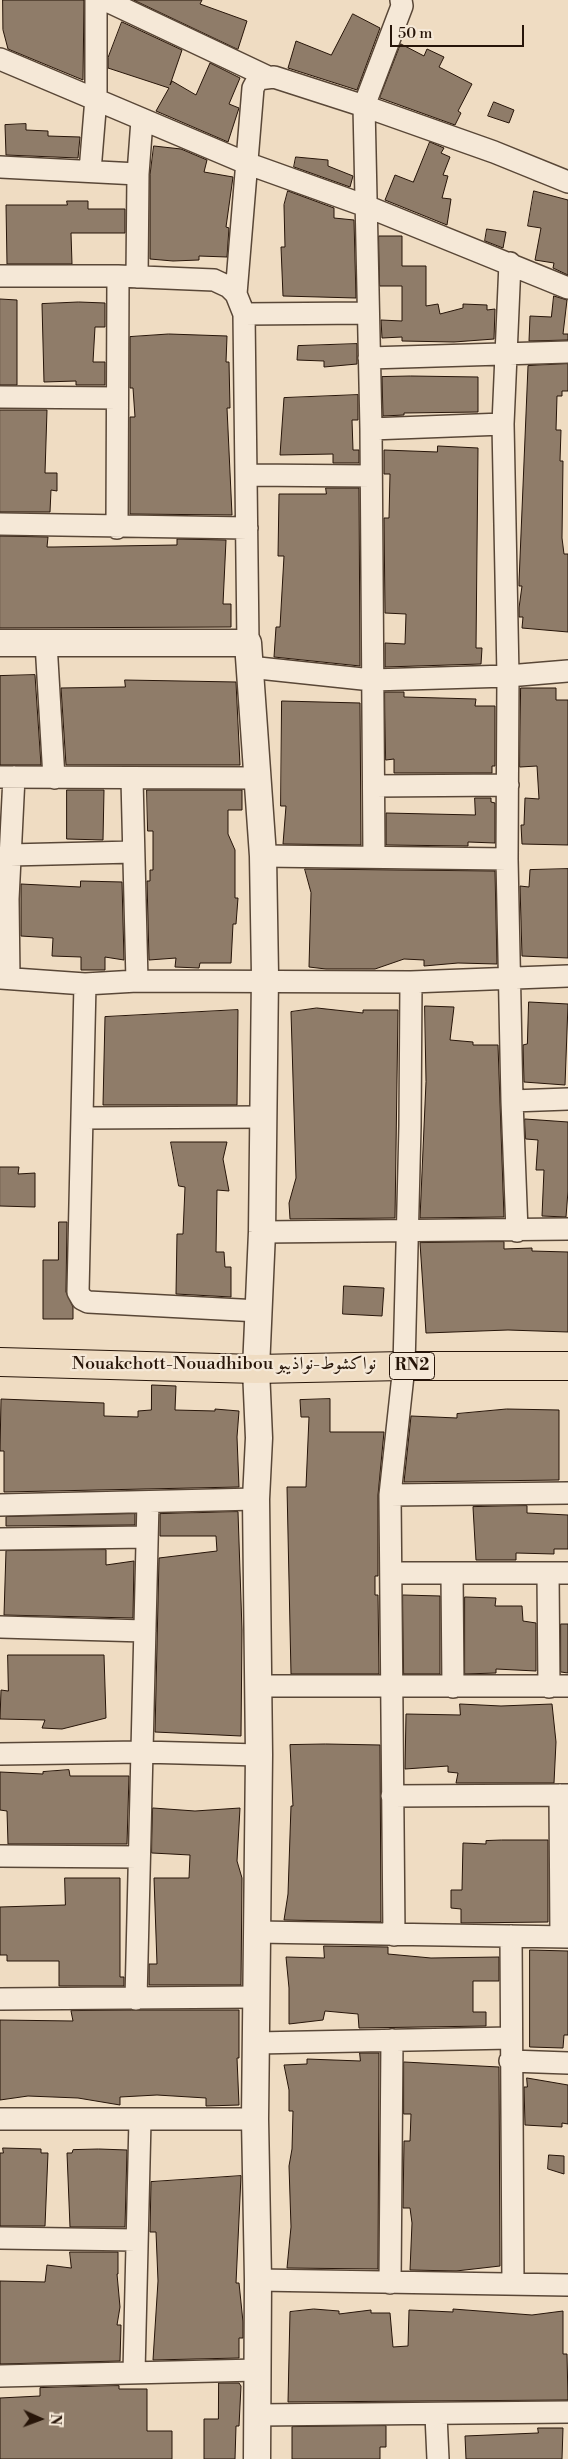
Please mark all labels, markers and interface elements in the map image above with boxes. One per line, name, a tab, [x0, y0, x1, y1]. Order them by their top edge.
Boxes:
scale bar	[393, 15, 527, 47]
text: 50 m	[398, 24, 432, 43]
road number: RN2	[390, 1352, 434, 1380]
street label: Nouakchott-Nouadhibou نواكشوط-نواذيبو	[72, 1354, 376, 1376]
north arrow	[15, 2394, 65, 2444]
text: N	[46, 2414, 64, 2425]

